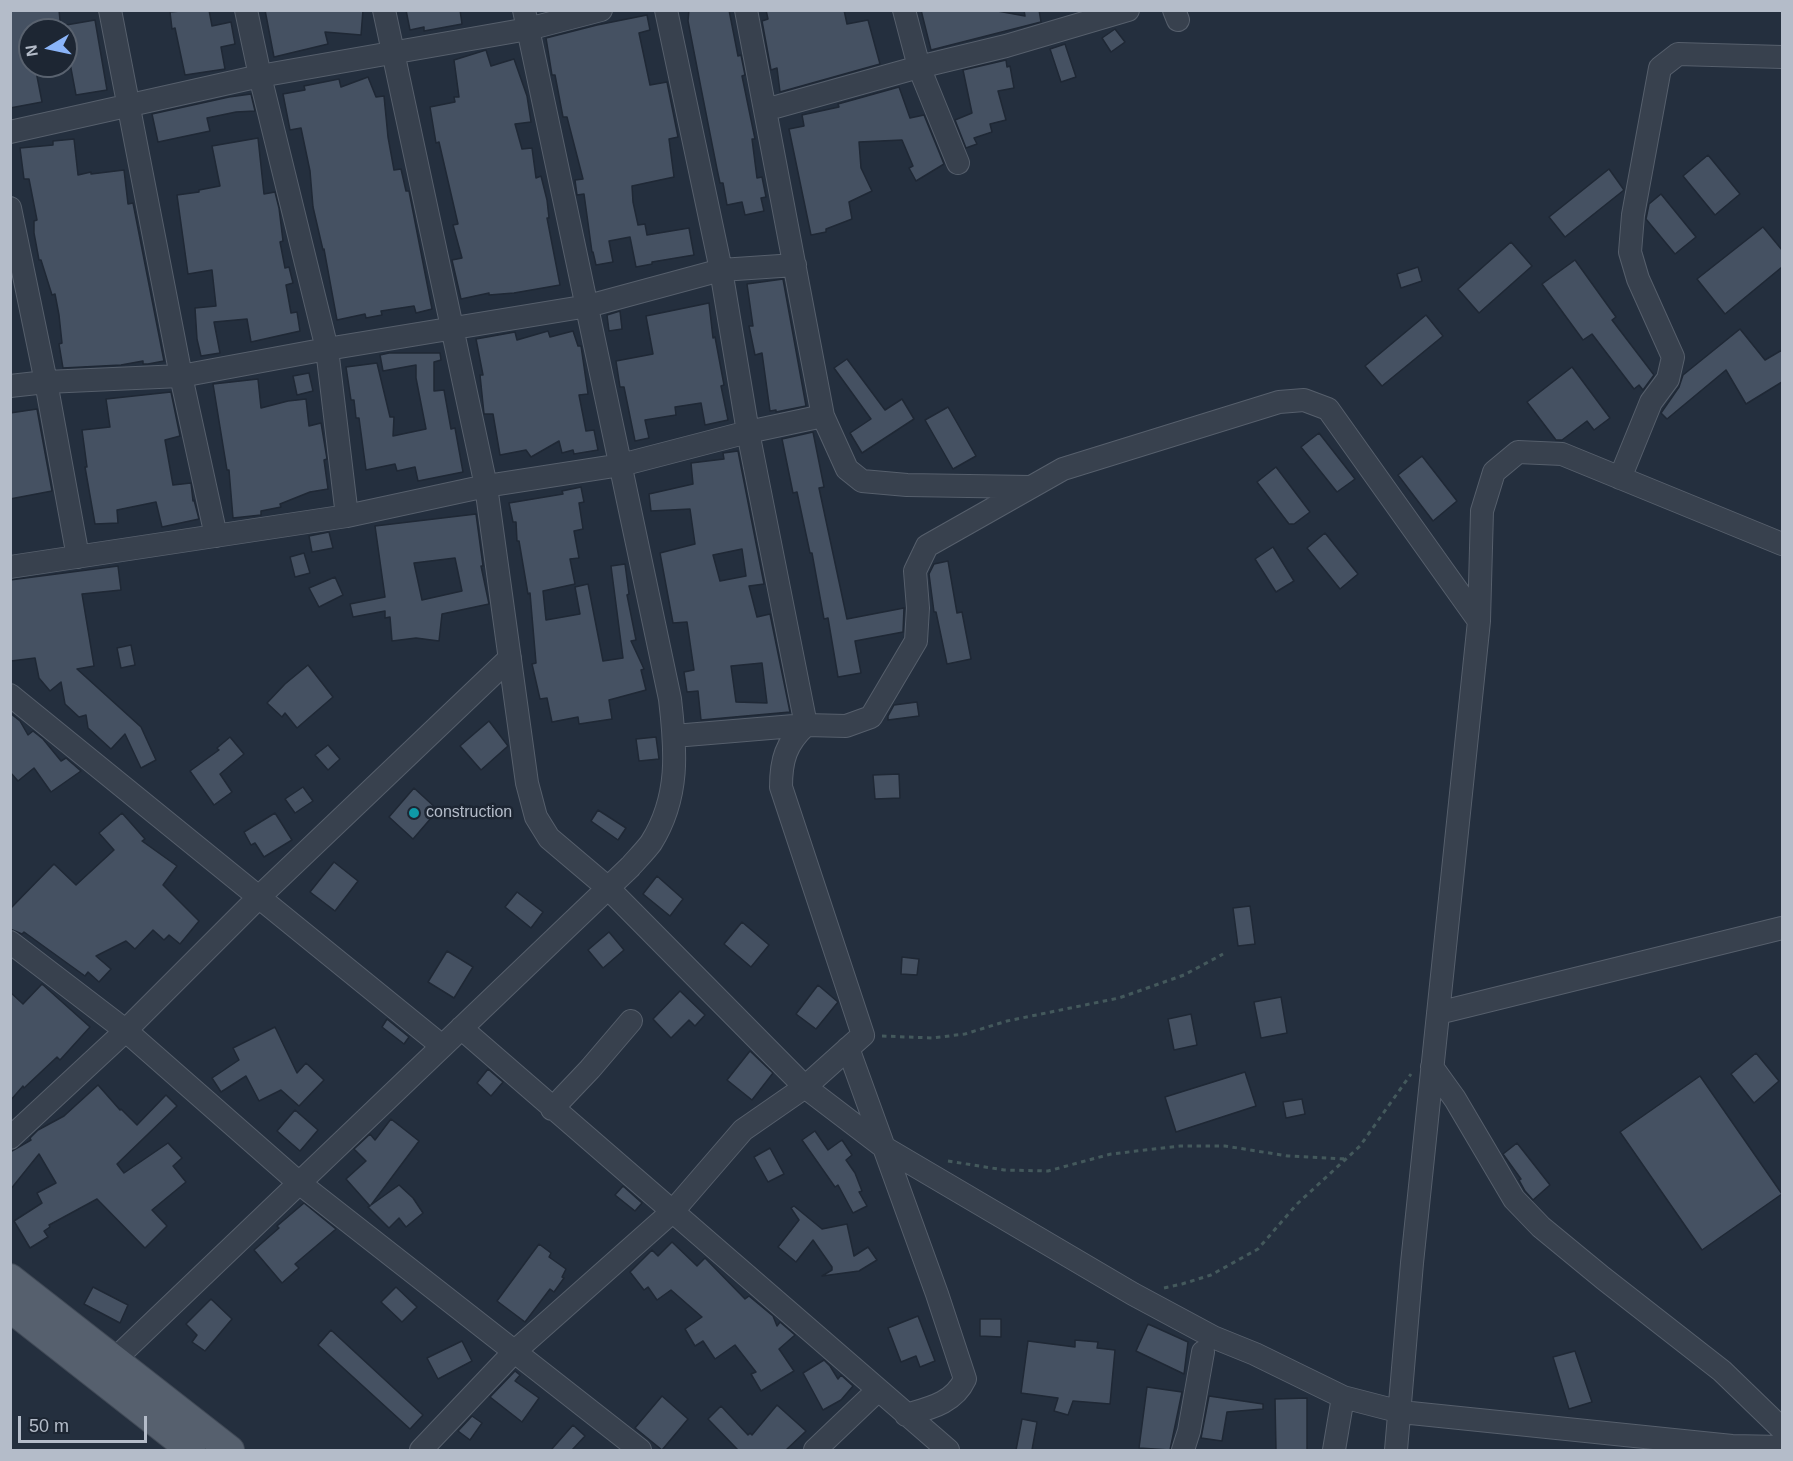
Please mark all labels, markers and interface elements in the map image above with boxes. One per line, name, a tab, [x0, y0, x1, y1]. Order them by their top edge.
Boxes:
north arrow	[18, 18, 78, 78]
text: N	[22, 44, 41, 58]
place label: construction	[426, 803, 512, 823]
marker: construction	[407, 806, 421, 820]
scale bar	[21, 1404, 150, 1442]
text: 50 m	[29, 1416, 69, 1436]

